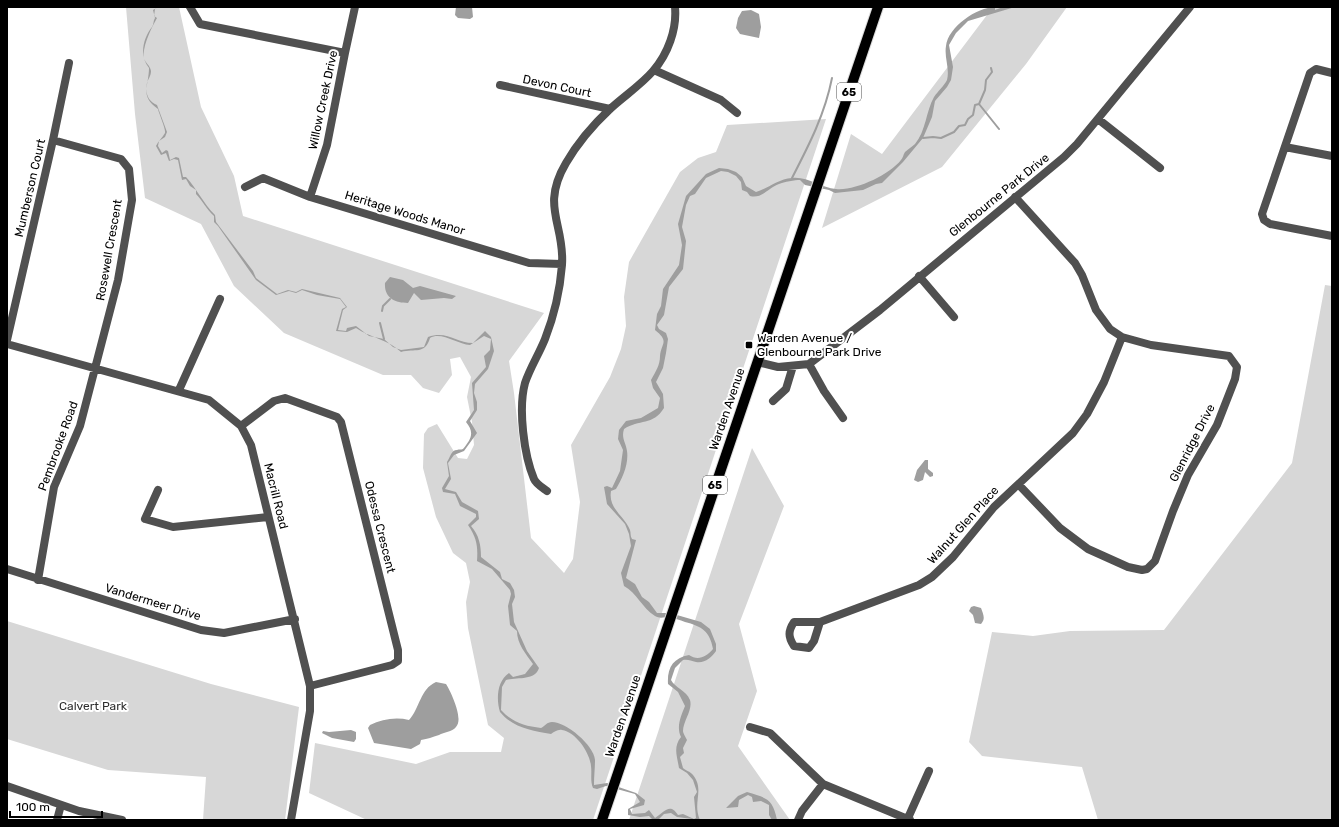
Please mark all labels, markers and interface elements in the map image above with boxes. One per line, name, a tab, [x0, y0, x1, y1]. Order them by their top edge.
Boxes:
street label: Willow Creek Drive	[306, 49, 340, 151]
street label: Devon Court	[521, 72, 593, 100]
road number: 65	[837, 83, 861, 101]
street label: Mumberson Court	[12, 137, 48, 238]
street label: Glenbourne Park Drive	[946, 150, 1052, 240]
street label: Heritage Woods Manor	[343, 188, 467, 238]
street label: Rosewell Crescent	[93, 198, 125, 302]
place label: Warden Avenue / Glenbourne Park Drive	[757, 331, 882, 359]
marker: Warden Avenue / Glenbourne Park Drive	[744, 340, 754, 350]
street label: Warden Avenue	[706, 366, 748, 452]
street label: Pembrooke Road	[35, 399, 81, 493]
street label: Glenridge Drive	[1166, 402, 1218, 484]
street label: Macrill Road	[261, 462, 291, 530]
road number: 65	[703, 476, 727, 494]
street label: Odessa Crescent	[362, 480, 398, 575]
street label: Walnut Glen Place	[924, 483, 1002, 567]
street label: Vandermeer Drive	[103, 581, 203, 623]
street label: Warden Avenue	[602, 673, 644, 759]
park label: Calvert Park	[59, 699, 128, 713]
scale bar	[10, 793, 102, 819]
text: 100 m	[16, 800, 50, 814]

